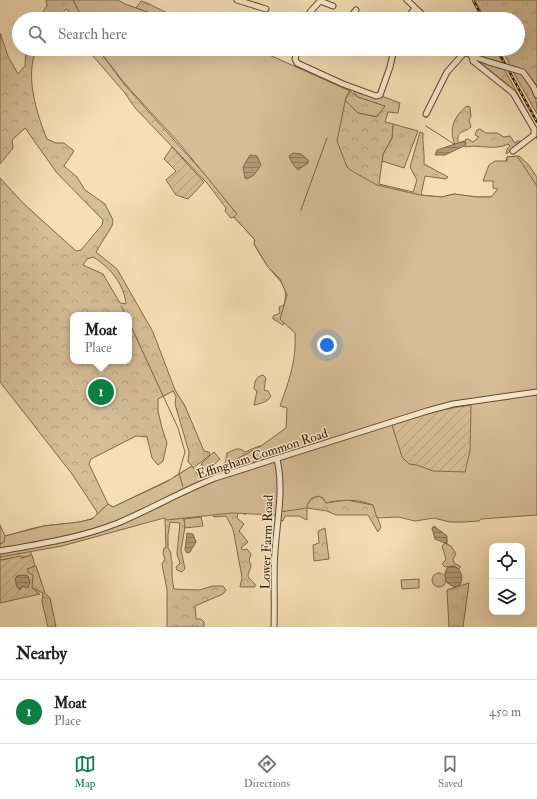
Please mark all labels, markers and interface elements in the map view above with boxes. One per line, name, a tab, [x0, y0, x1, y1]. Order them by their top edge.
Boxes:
search box	[12, 12, 525, 56]
icon: search	[26, 23, 48, 45]
text: Search here	[58, 25, 127, 44]
popup	[70, 312, 132, 364]
text: Moat	[85, 321, 117, 340]
your location	[317, 335, 337, 355]
text: Place	[85, 340, 112, 356]
pin: 1	[88, 377, 114, 407]
street label: Effingham Common Road	[195, 425, 330, 483]
street label: Lower Farm Road	[257, 494, 277, 590]
map controls	[489, 543, 525, 615]
button: locate	[489, 543, 525, 579]
button: layers	[489, 579, 525, 615]
text: Nearby	[16, 643, 67, 664]
text: Moat	[54, 694, 86, 713]
text: 1	[27, 704, 31, 720]
text: 450 m	[489, 704, 521, 720]
text: Place	[54, 713, 81, 729]
tab: Map	[74, 753, 96, 790]
tab: Directions	[244, 753, 290, 790]
tab: Saved	[438, 753, 463, 790]

